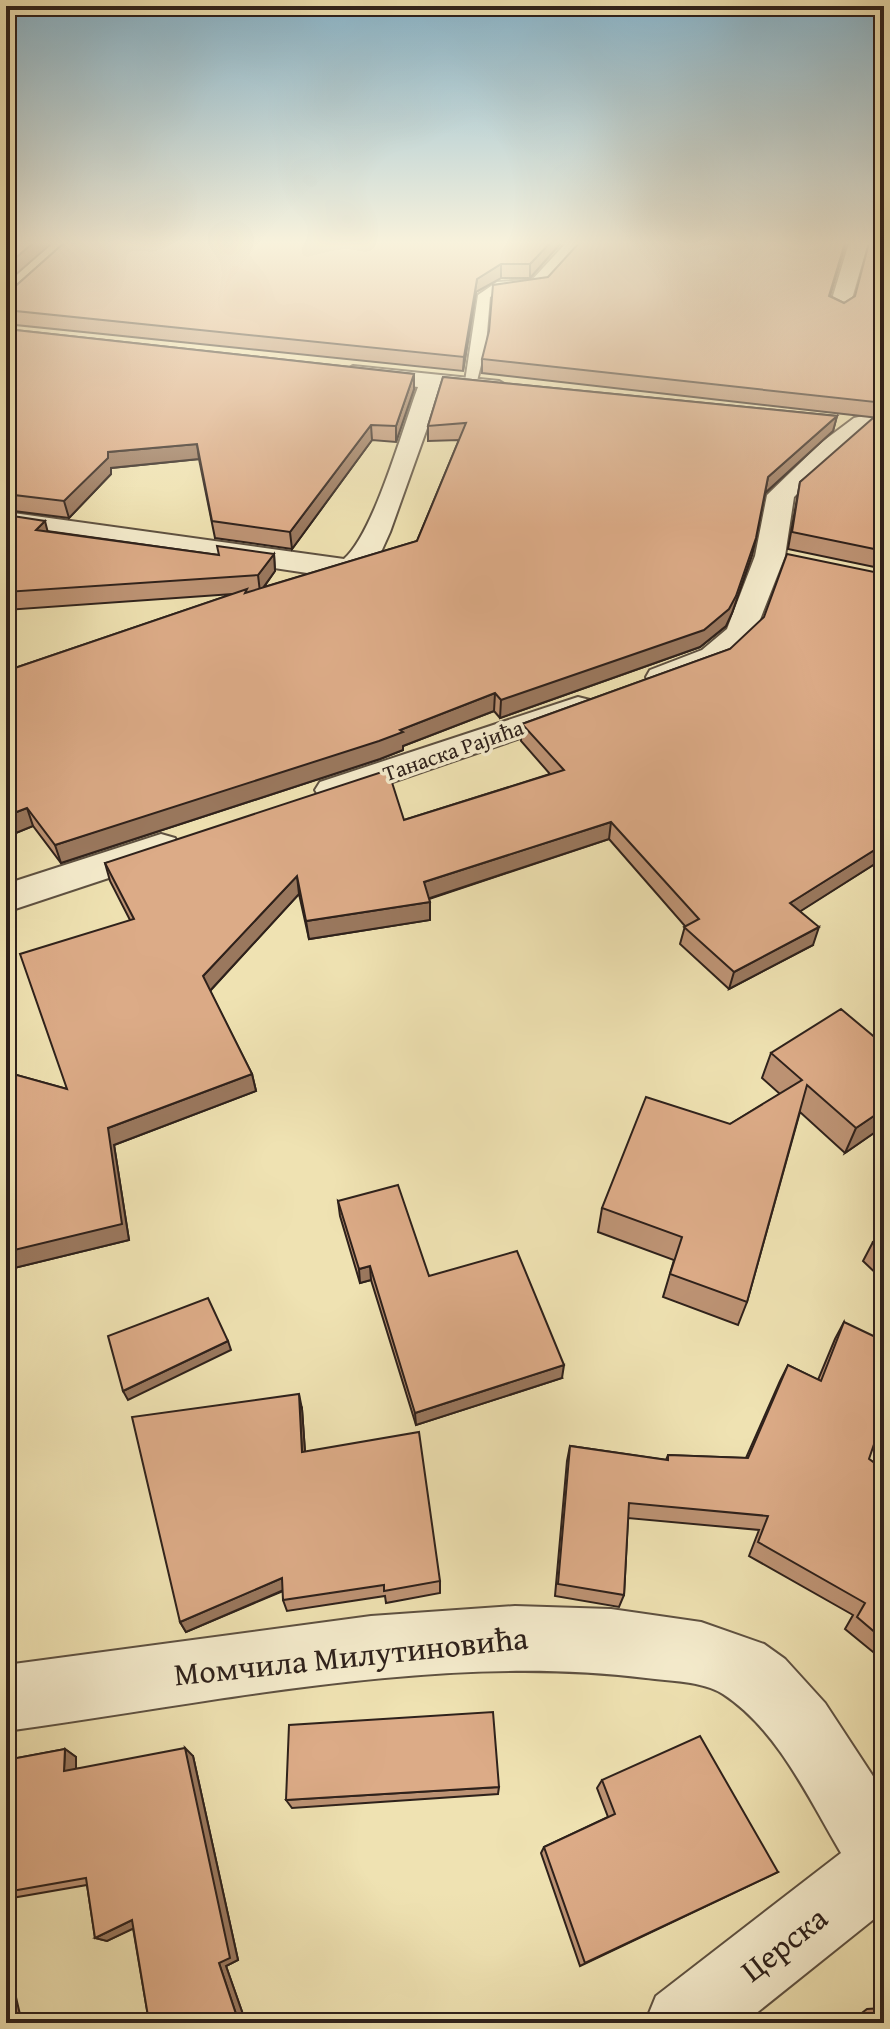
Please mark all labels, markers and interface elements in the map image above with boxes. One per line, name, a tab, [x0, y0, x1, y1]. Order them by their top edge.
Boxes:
street label: Танаска Рајића	[378, 711, 528, 789]
street label: Момчила Милутиновића	[172, 1613, 531, 1697]
street label: Церска	[730, 1894, 838, 1993]

